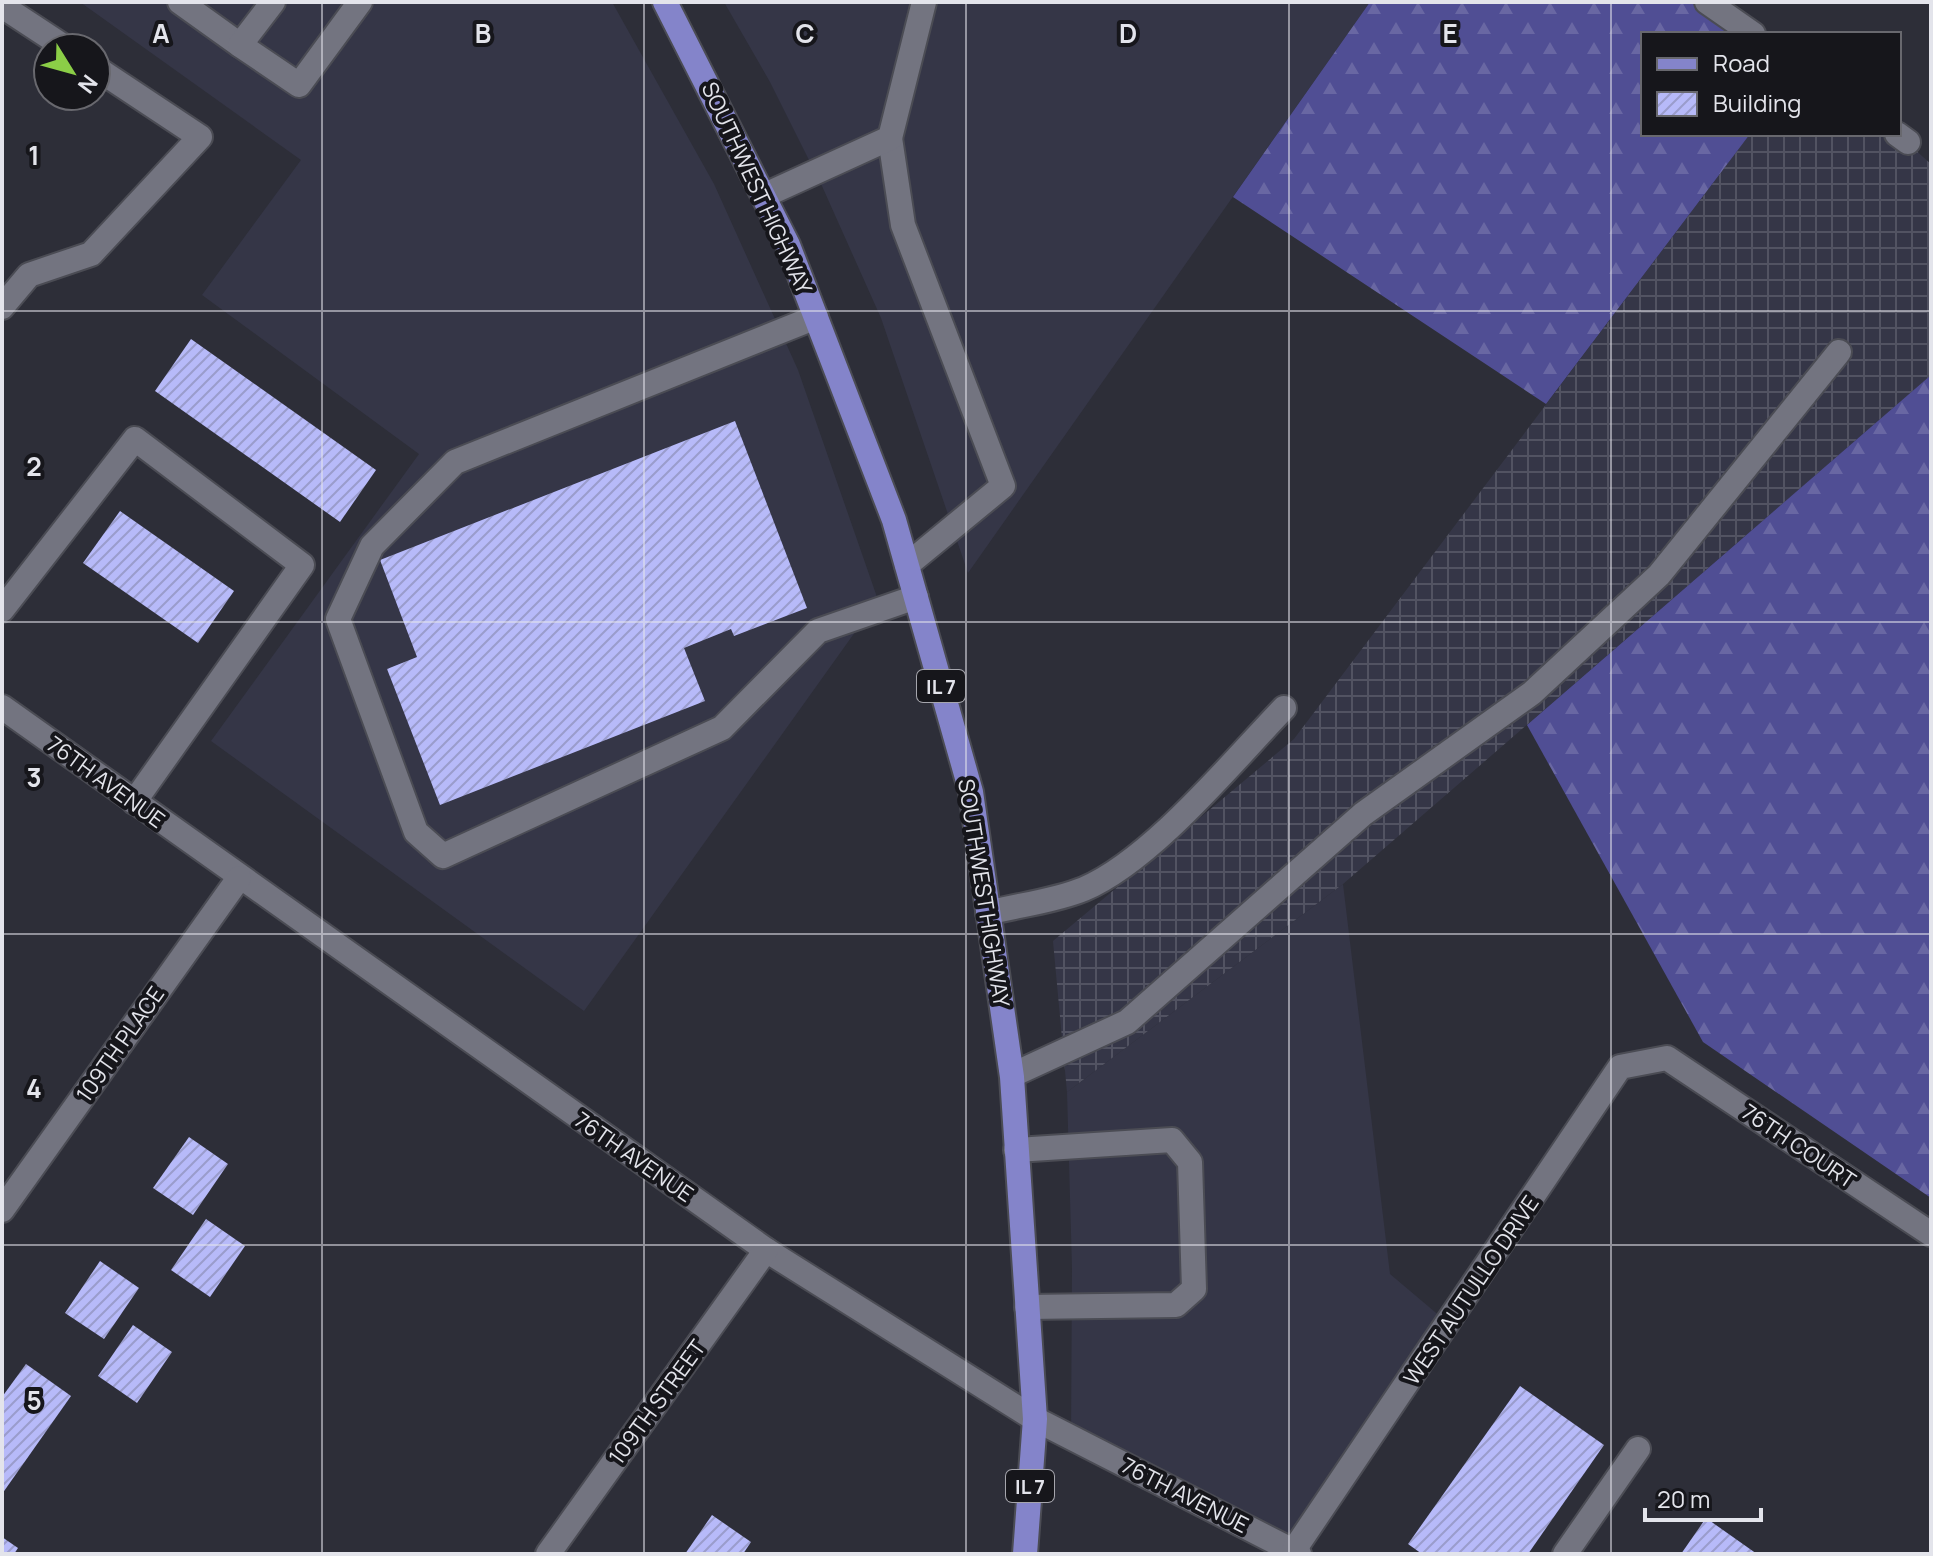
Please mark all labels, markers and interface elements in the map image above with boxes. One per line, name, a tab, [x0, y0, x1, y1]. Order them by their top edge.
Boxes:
text: A	[152, 15, 170, 51]
text: B	[475, 15, 491, 51]
text: C	[795, 15, 815, 51]
text: D	[1119, 15, 1137, 51]
text: E	[1442, 15, 1458, 51]
north arrow	[32, 32, 112, 112]
legend	[1641, 32, 1901, 136]
text: Road	[1713, 46, 1770, 79]
text: N	[71, 69, 105, 99]
street label: SOUTHWEST HIGHWAY	[695, 77, 820, 300]
text: Building	[1713, 86, 1801, 119]
text: 1	[28, 137, 40, 173]
text: 2	[26, 448, 42, 484]
road number: IL 7	[917, 670, 965, 702]
street label: 76TH AVENUE	[41, 729, 171, 835]
text: 3	[26, 759, 42, 795]
street label: SOUTHWEST HIGHWAY	[951, 777, 1017, 1010]
street label: 109TH PLACE	[69, 980, 171, 1108]
text: 4	[26, 1070, 42, 1106]
street label: 76TH COURT	[1736, 1097, 1862, 1195]
street label: 76TH AVENUE	[569, 1105, 699, 1209]
street label: WEST AUTULLO DRIVE	[1396, 1189, 1546, 1391]
street label: 109TH STREET	[602, 1334, 712, 1470]
text: 5	[26, 1382, 42, 1418]
street label: 76TH AVENUE	[1116, 1450, 1254, 1540]
road number: IL 7	[1006, 1470, 1054, 1502]
scale bar	[1645, 1472, 1761, 1522]
text: 20 m	[1657, 1482, 1710, 1515]

